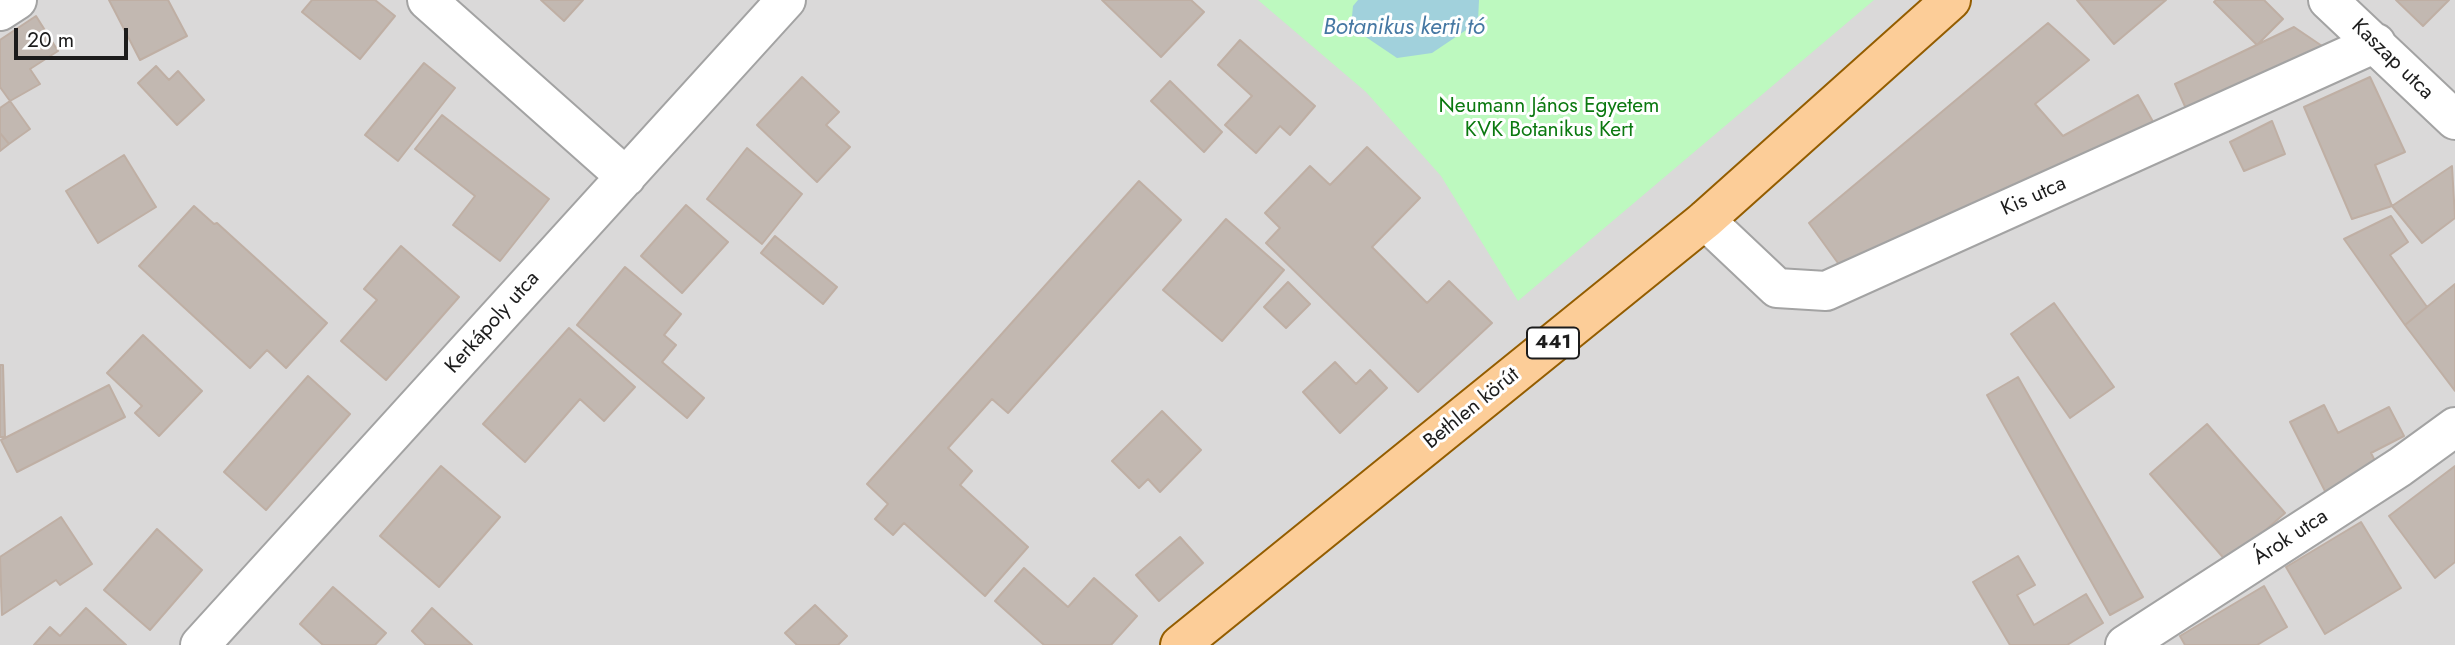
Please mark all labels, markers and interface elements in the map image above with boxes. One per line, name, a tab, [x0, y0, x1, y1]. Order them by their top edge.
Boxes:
scale bar	[18, 14, 131, 58]
water label: Botanikus kerti tó	[1323, 14, 1485, 42]
street label: Kaszap utca	[2346, 15, 2438, 105]
text: 20 m	[27, 25, 74, 55]
park label: Neumann János Egyetem KVK Botanikus Kert	[1439, 94, 1659, 144]
street label: Kis utca	[1998, 172, 2070, 222]
street label: Kerkápoly utca	[441, 267, 545, 379]
road number: 441	[1527, 328, 1579, 358]
street label: Bethlen körút	[1419, 363, 1525, 455]
street label: Árok utca	[2249, 505, 2333, 571]

